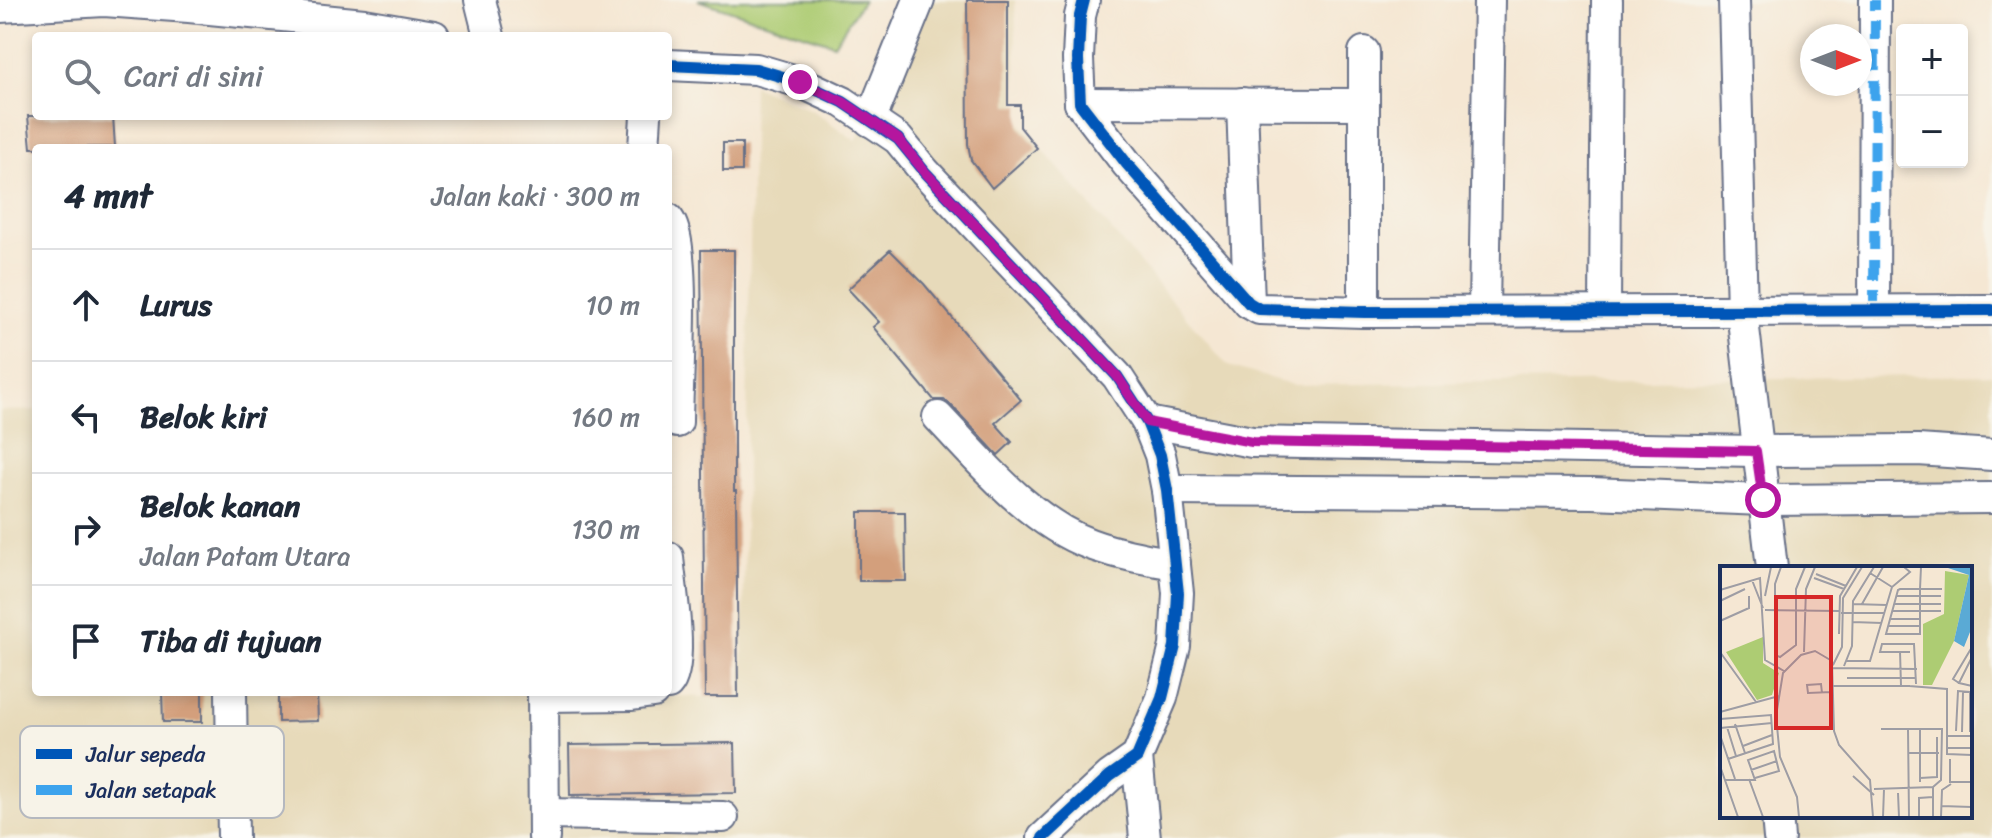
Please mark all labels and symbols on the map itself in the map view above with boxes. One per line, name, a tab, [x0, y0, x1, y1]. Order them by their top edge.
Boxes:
north arrow	[1800, 24, 1872, 96]
route end	[782, 64, 818, 100]
route start	[1745, 482, 1781, 518]
inset map	[1720, 566, 1972, 818]
legend	[20, 726, 284, 818]
text: Jalur sepeda	[85, 735, 206, 774]
text: Jalan setapak	[85, 771, 217, 810]

